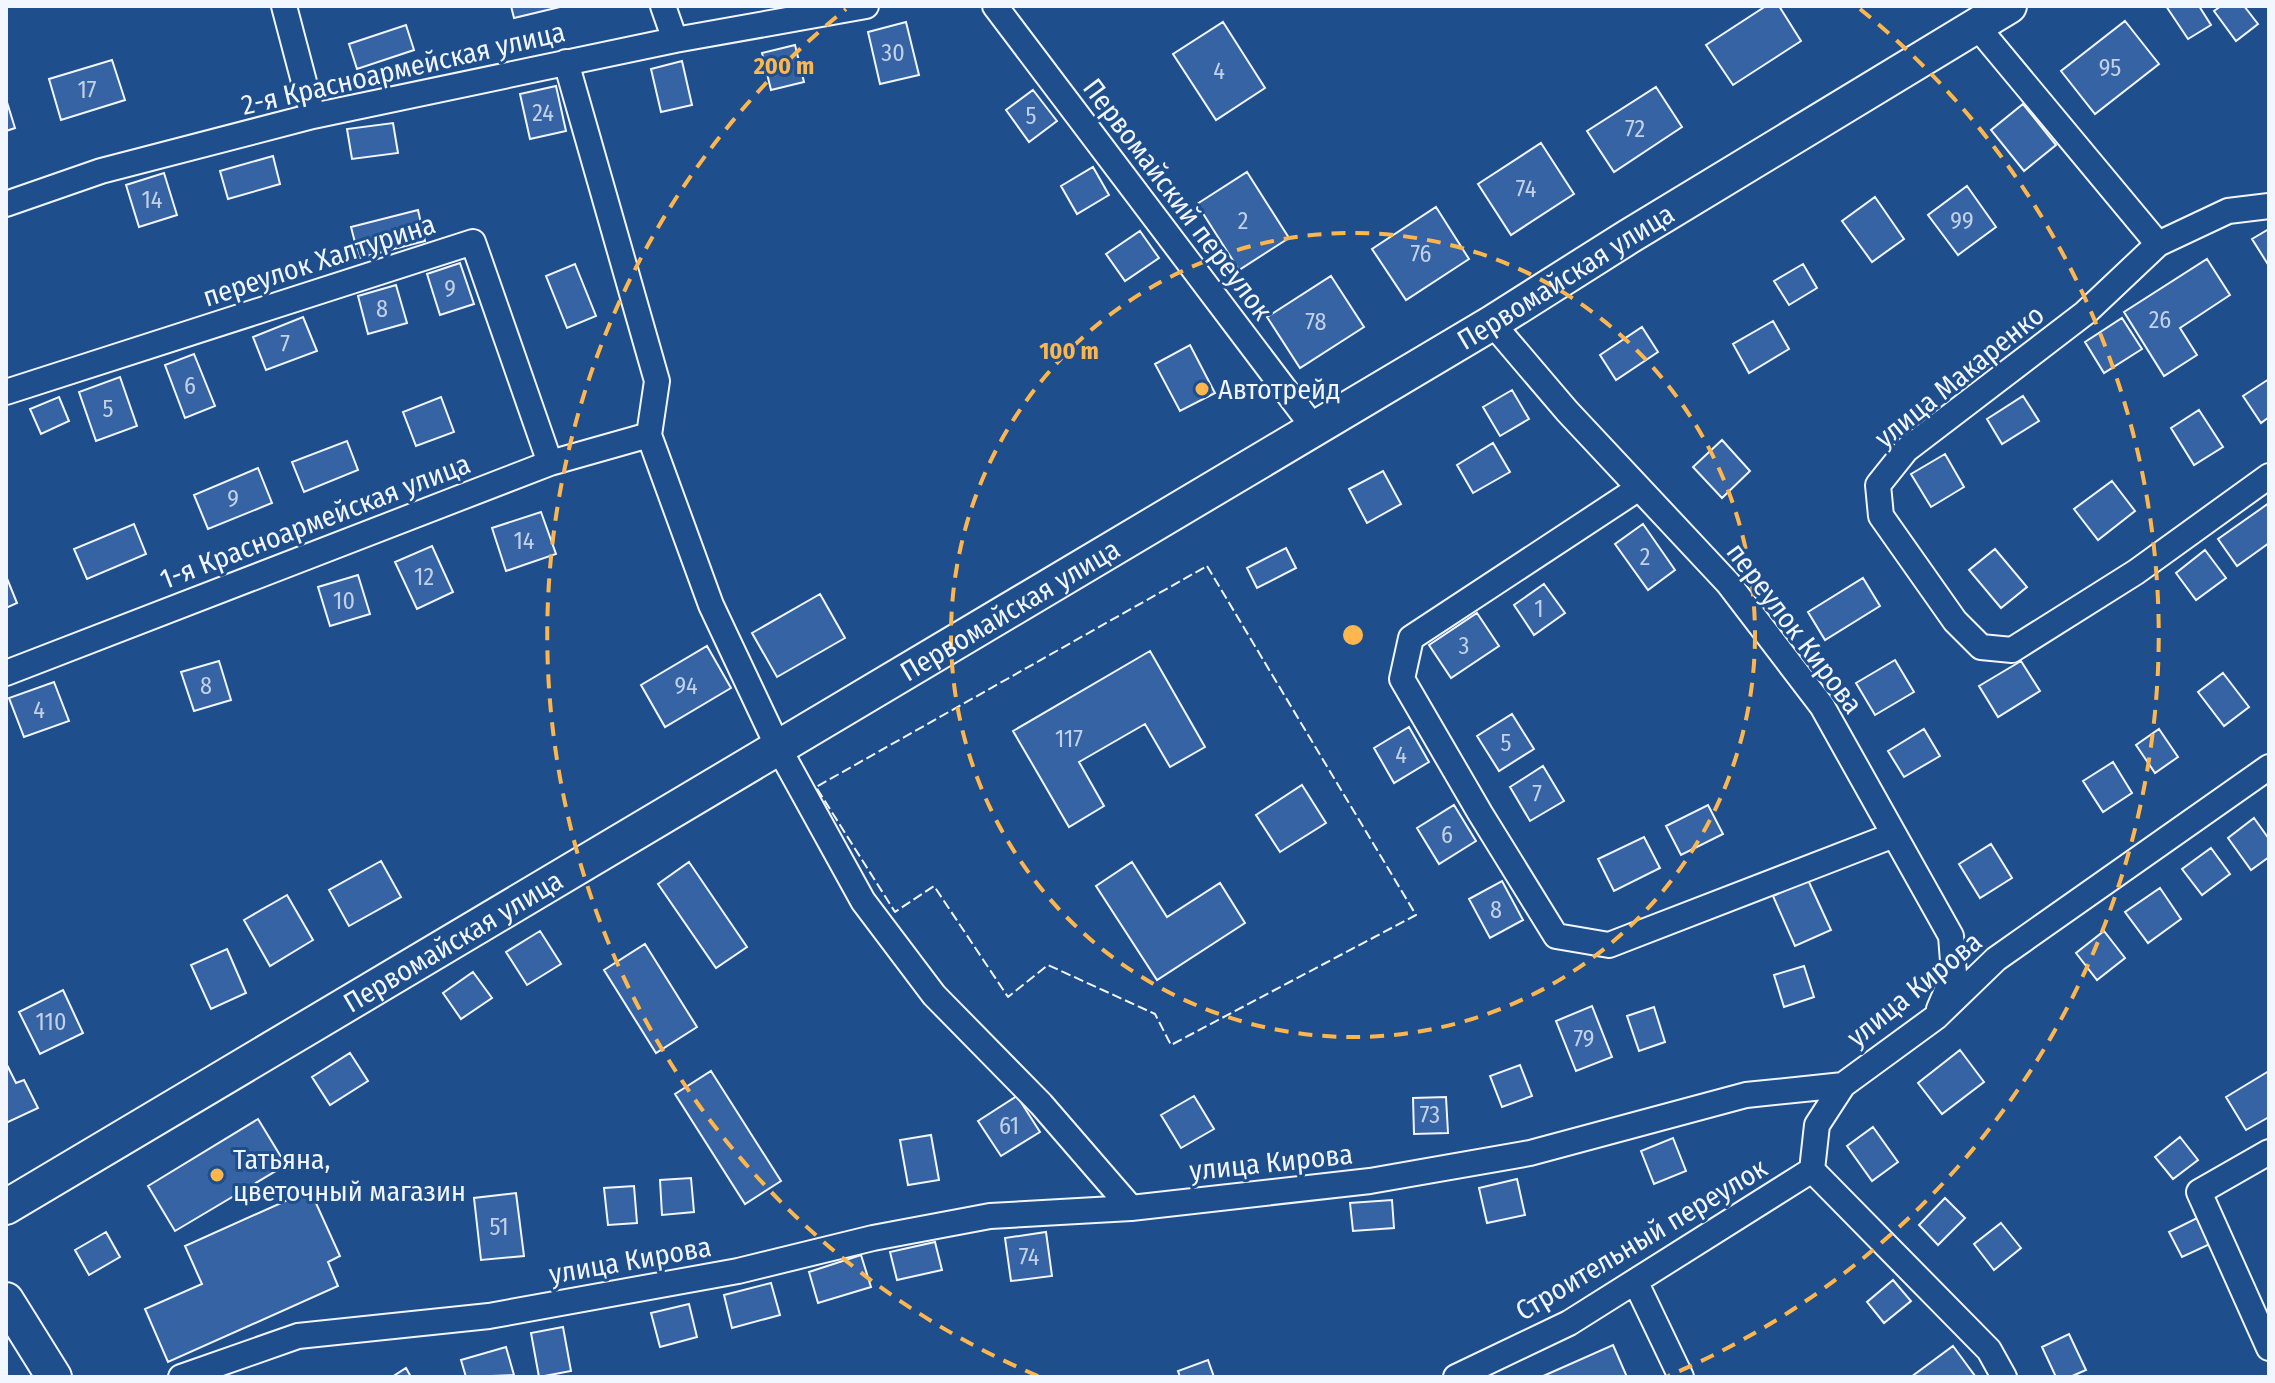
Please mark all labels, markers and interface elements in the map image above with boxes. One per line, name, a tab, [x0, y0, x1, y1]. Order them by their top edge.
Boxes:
street label: 2-я Красноармейская улица	[238, 15, 568, 122]
house number: 30	[881, 39, 905, 67]
text: 200 m	[753, 52, 814, 80]
house number: 95	[2099, 54, 2121, 82]
house number: 4	[1213, 57, 1225, 85]
street label: Первомайский переулок	[1076, 72, 1279, 326]
house number: 17	[77, 76, 97, 104]
house number: 24	[532, 99, 554, 127]
house number: 5	[1025, 102, 1037, 130]
house number: 72	[1625, 115, 1645, 143]
house number: 74	[1516, 175, 1536, 203]
house number: 14	[142, 186, 162, 214]
street label: Первомайская улица	[1451, 197, 1680, 357]
street label: переулок Халтурина	[199, 207, 439, 314]
house number: 2	[1238, 207, 1248, 235]
house number: 99	[1950, 207, 1974, 235]
house number: 76	[1410, 240, 1432, 268]
house number: 9	[444, 275, 456, 303]
house number: 8	[376, 295, 388, 323]
street label: улица Макаренко	[1868, 298, 2051, 455]
house number: 26	[2149, 306, 2171, 334]
house number: 78	[1305, 308, 1327, 336]
house number: 7	[280, 330, 290, 358]
text: 100 m	[1039, 337, 1099, 365]
house number: 6	[184, 372, 196, 400]
place label: Автотрейд	[1218, 373, 1340, 406]
marker: Автотрейд	[1193, 380, 1211, 398]
house number: 5	[102, 395, 114, 423]
street label: 1-я Красноармейская улица	[155, 447, 475, 596]
house number: 9	[227, 485, 239, 513]
house number: 14	[514, 527, 534, 555]
street label: Первомайская улица	[895, 532, 1126, 688]
street label: переулок Кирова	[1720, 536, 1870, 720]
house number: 2	[1640, 543, 1650, 571]
house number: 12	[414, 563, 434, 591]
house number: 10	[333, 587, 355, 615]
house number: 1	[1534, 595, 1544, 623]
centre of rings	[1339, 621, 1367, 649]
house number: 3	[1459, 632, 1469, 660]
house number: 8	[200, 672, 212, 700]
house number: 94	[674, 672, 698, 700]
house number: 4	[33, 696, 45, 724]
house number: 117	[1055, 725, 1083, 753]
house number: 5	[1500, 729, 1512, 757]
house number: 4	[1395, 741, 1407, 769]
house number: 7	[1532, 780, 1542, 808]
house number: 6	[1441, 821, 1453, 849]
street label: Первомайская улица	[338, 864, 569, 1019]
house number: 8	[1490, 896, 1502, 924]
street label: улица Кирова	[1840, 925, 1988, 1054]
house number: 110	[36, 1008, 66, 1036]
house number: 79	[1573, 1025, 1595, 1053]
house number: 73	[1420, 1101, 1440, 1129]
house number: 61	[999, 1112, 1019, 1140]
street label: улица Кирова	[1188, 1138, 1354, 1187]
place label: Татьяна, цветочный магазин	[233, 1143, 466, 1208]
street label: Строительный переулок	[1510, 1151, 1773, 1328]
marker: Татьяна, цветочный магазин	[208, 1166, 226, 1184]
house number: 51	[489, 1213, 509, 1241]
street label: улица Кирова	[547, 1230, 714, 1291]
house number: 74	[1019, 1243, 1039, 1271]

